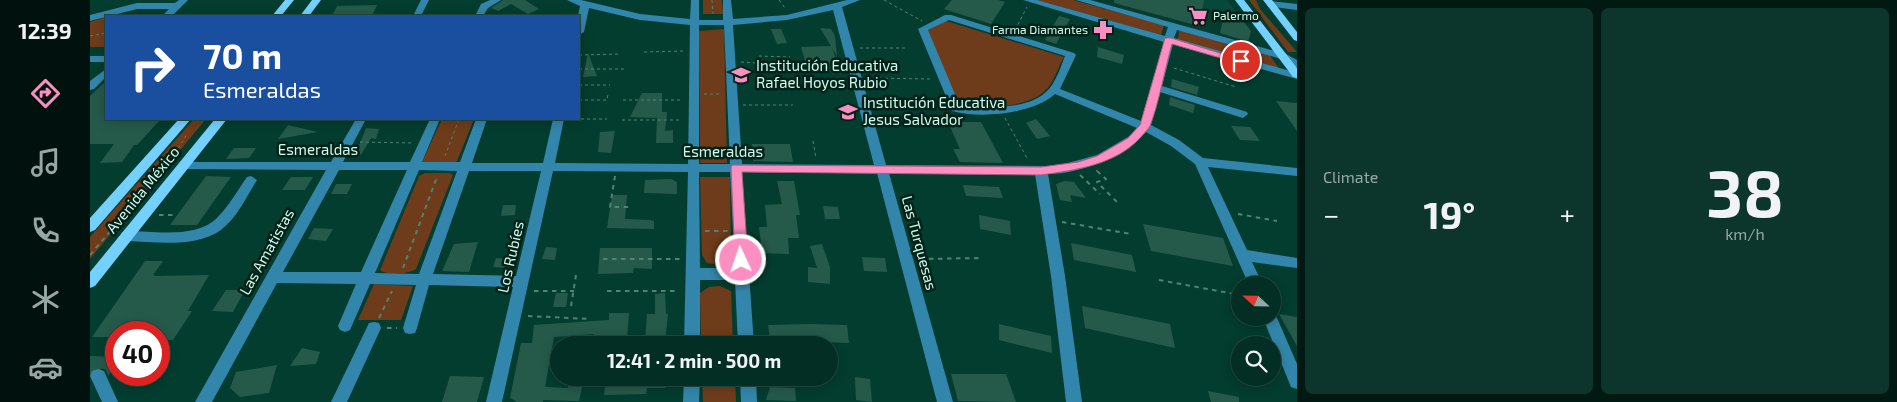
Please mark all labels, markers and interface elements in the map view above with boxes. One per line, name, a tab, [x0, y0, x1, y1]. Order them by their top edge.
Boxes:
supermarket icon: Palermo	[1187, 5, 1209, 27]
place label: Palermo	[1213, 8, 1259, 22]
text: 12:39	[18, 17, 72, 43]
pharmacy icon: Farma Diamantes	[1092, 19, 1114, 41]
place label: Farma Diamantes	[992, 22, 1088, 36]
text: 70 m	[203, 34, 282, 76]
icon: right	[120, 35, 185, 100]
pin	[1220, 40, 1262, 82]
icon: arrive	[1227, 47, 1255, 75]
place label: Institución Educativa Rafael Hoyos Rubio	[756, 56, 898, 91]
school or university icon: Institución Educativa Rafael Hoyos Rubio	[730, 64, 752, 86]
icon: directions	[28, 76, 63, 111]
text: Esmeraldas	[203, 76, 321, 102]
place label: Institución Educativa Jesus Salvador	[863, 93, 1005, 128]
school or university icon: Institución Educativa Jesus Salvador	[837, 101, 859, 123]
street label: Esmeraldas	[278, 140, 358, 158]
street label: Avenida México	[102, 142, 183, 236]
street label: Esmeraldas	[683, 142, 763, 160]
icon: music	[28, 145, 63, 180]
text: 38	[1706, 152, 1784, 230]
text: Climate	[1323, 167, 1378, 186]
text: 19°	[1424, 191, 1475, 237]
street label: Las Turquesas	[899, 194, 941, 292]
text: −	[1323, 197, 1339, 231]
text: +	[1560, 197, 1575, 231]
street label: Las Amatistas	[235, 205, 297, 298]
icon: phone	[28, 213, 63, 248]
street label: Los Rubíes	[493, 219, 527, 294]
text: km/h	[1725, 224, 1765, 243]
position arrow	[714, 233, 766, 285]
north arrow	[1231, 276, 1281, 326]
map controls	[1231, 276, 1281, 386]
icon: climate	[28, 282, 63, 317]
speed limit sign: 40	[105, 321, 170, 386]
button: search	[1231, 336, 1281, 386]
text: 12:41 · 2 min · 500 m	[607, 349, 781, 372]
icon: car	[28, 350, 63, 385]

